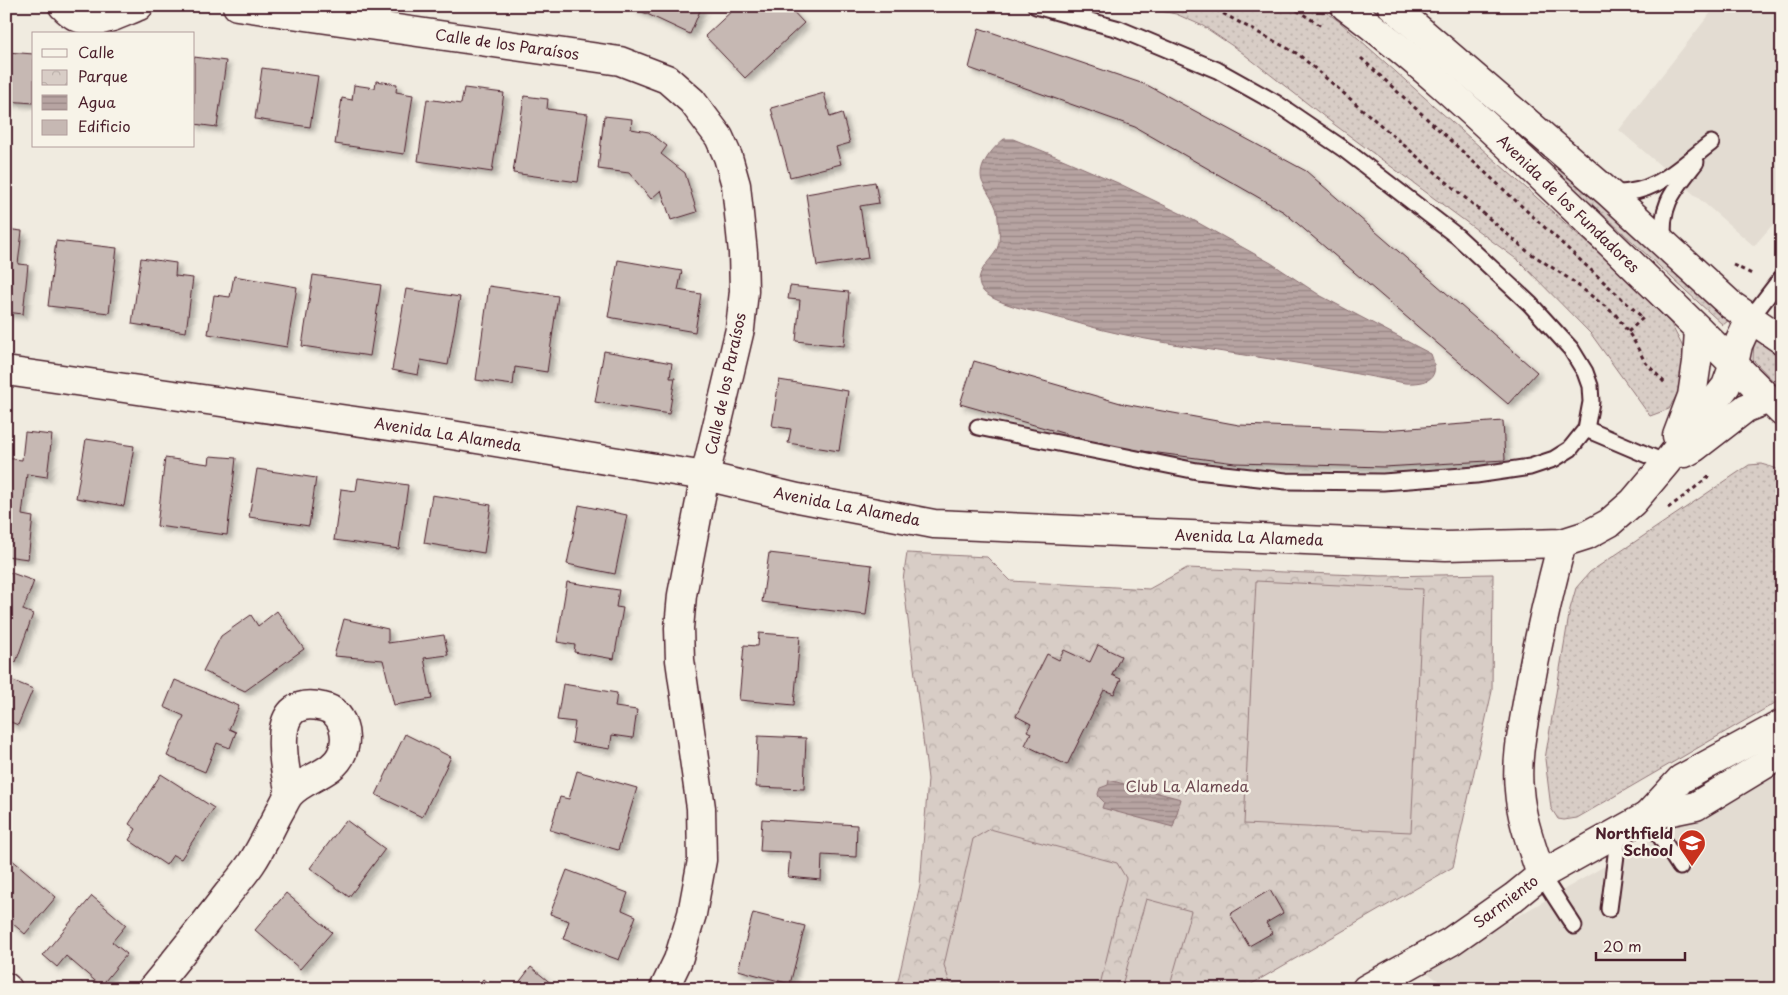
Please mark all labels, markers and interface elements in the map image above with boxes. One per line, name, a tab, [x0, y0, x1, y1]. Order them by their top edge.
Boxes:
street label: Calle de los Paraísos	[434, 22, 581, 65]
legend	[32, 32, 195, 148]
text: Calle	[78, 40, 115, 63]
text: Parque	[78, 64, 128, 87]
text: Agua	[78, 90, 116, 113]
text: Edificio	[78, 114, 131, 137]
street label: Avenida de los Fundadores	[1493, 129, 1646, 277]
street label: Calle de los Paraísos	[698, 310, 751, 457]
street label: Avenida La Alameda	[373, 411, 524, 457]
street label: Avenida La Alameda	[772, 480, 923, 531]
street label: Avenida La Alameda	[1174, 522, 1325, 551]
park label: Club La Alameda	[1125, 774, 1249, 797]
place label: Northfield School	[1595, 821, 1673, 861]
school or university icon: Northfield School	[1677, 828, 1707, 867]
street label: Sarmiento	[1468, 869, 1543, 933]
scale bar	[1596, 930, 1684, 962]
text: 20 m	[1603, 934, 1642, 957]

